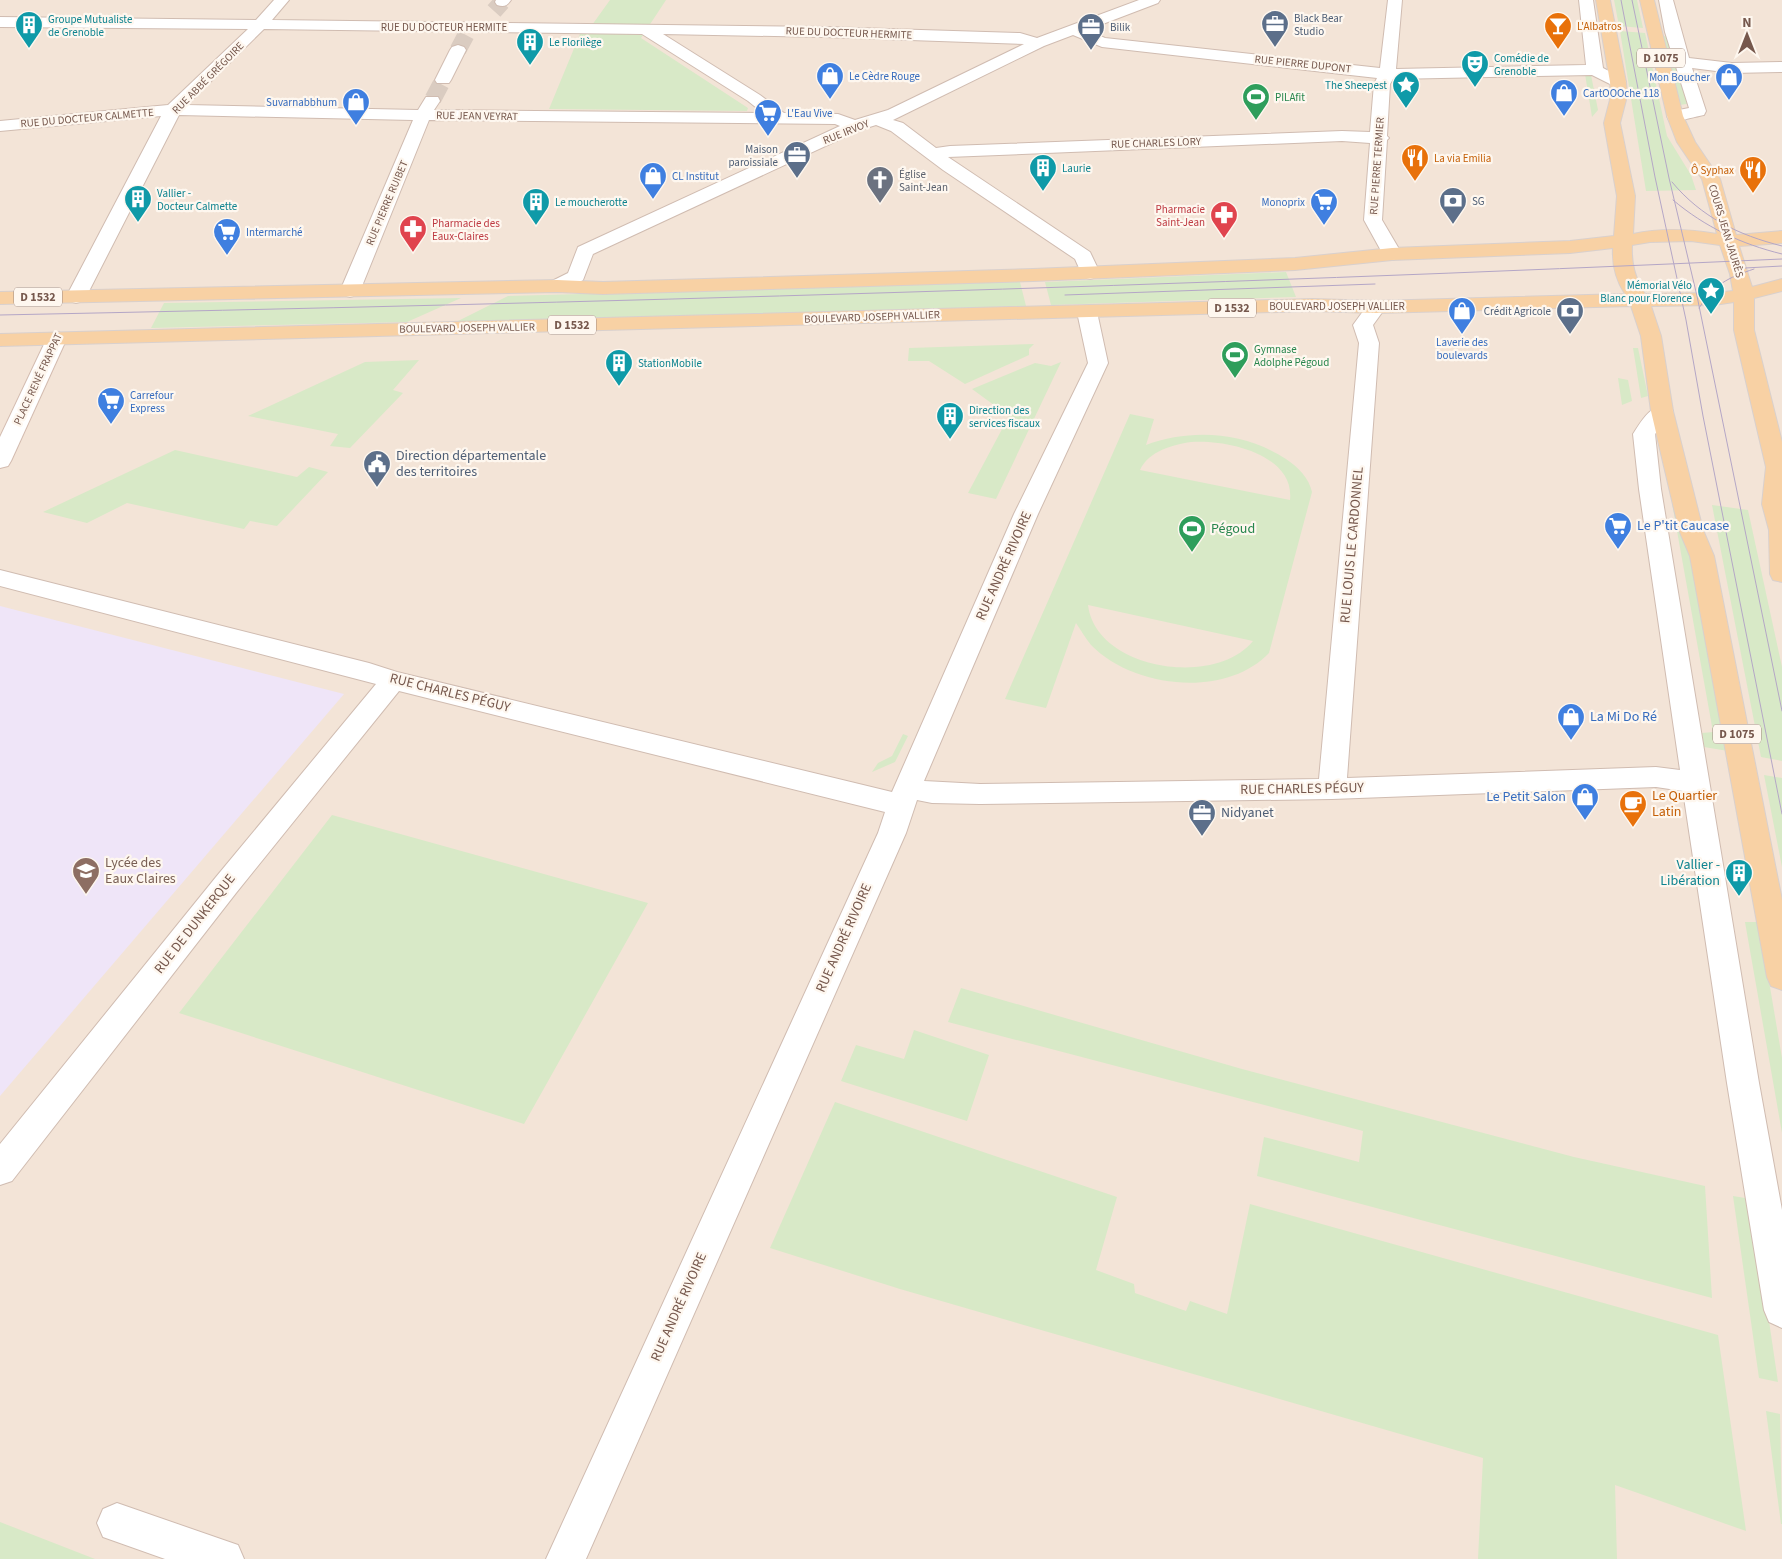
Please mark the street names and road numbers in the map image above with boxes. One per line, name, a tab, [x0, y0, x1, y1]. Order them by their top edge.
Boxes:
street label: RUE DU DOCTEUR HERMITE	[381, 20, 508, 35]
street label: RUE DU DOCTEUR HERMITE	[785, 23, 913, 43]
street label: RUE ABBÉ GRÉGOIRE	[169, 39, 247, 117]
road number: D 1075	[1637, 48, 1685, 68]
street label: RUE PIERRE DUPONT	[1254, 51, 1352, 77]
street label: RUE DU DOCTEUR CALMETTE	[20, 105, 154, 131]
street label: RUE JEAN VEYRAT	[436, 108, 518, 124]
street label: RUE IRVOY	[821, 116, 872, 148]
street label: RUE PIERRE TERMIER	[1366, 117, 1388, 215]
street label: RUE CHARLES LORY	[1111, 134, 1202, 152]
street label: RUE PIERRE RUIBET	[362, 158, 412, 248]
street label: COURS JEAN JAURÈS	[1705, 182, 1747, 280]
road number: D 1532	[14, 288, 62, 306]
road number: D 1532	[1208, 298, 1256, 318]
street label: BOULEVARD JOSEPH VALLIER	[1269, 299, 1405, 314]
street label: BOULEVARD JOSEPH VALLIER	[804, 307, 940, 327]
road number: D 1532	[548, 316, 596, 334]
street label: BOULEVARD JOSEPH VALLIER	[399, 319, 535, 337]
street label: PLACE RENÉ FRAPPAT	[10, 331, 66, 427]
street label: RUE LOUIS LE CARDONNEL	[1335, 466, 1369, 624]
street label: RUE ANDRÉ RIVOIRE	[971, 508, 1037, 624]
street label: RUE CHARLES PÉGUY	[388, 668, 513, 718]
road number: D 1075	[1713, 724, 1761, 744]
street label: RUE CHARLES PÉGUY	[1240, 778, 1364, 800]
street label: RUE DE DUNKERQUE	[150, 870, 240, 978]
street label: RUE ANDRÉ RIVOIRE	[811, 880, 877, 996]
street label: RUE ANDRÉ RIVOIRE	[646, 1249, 712, 1365]

